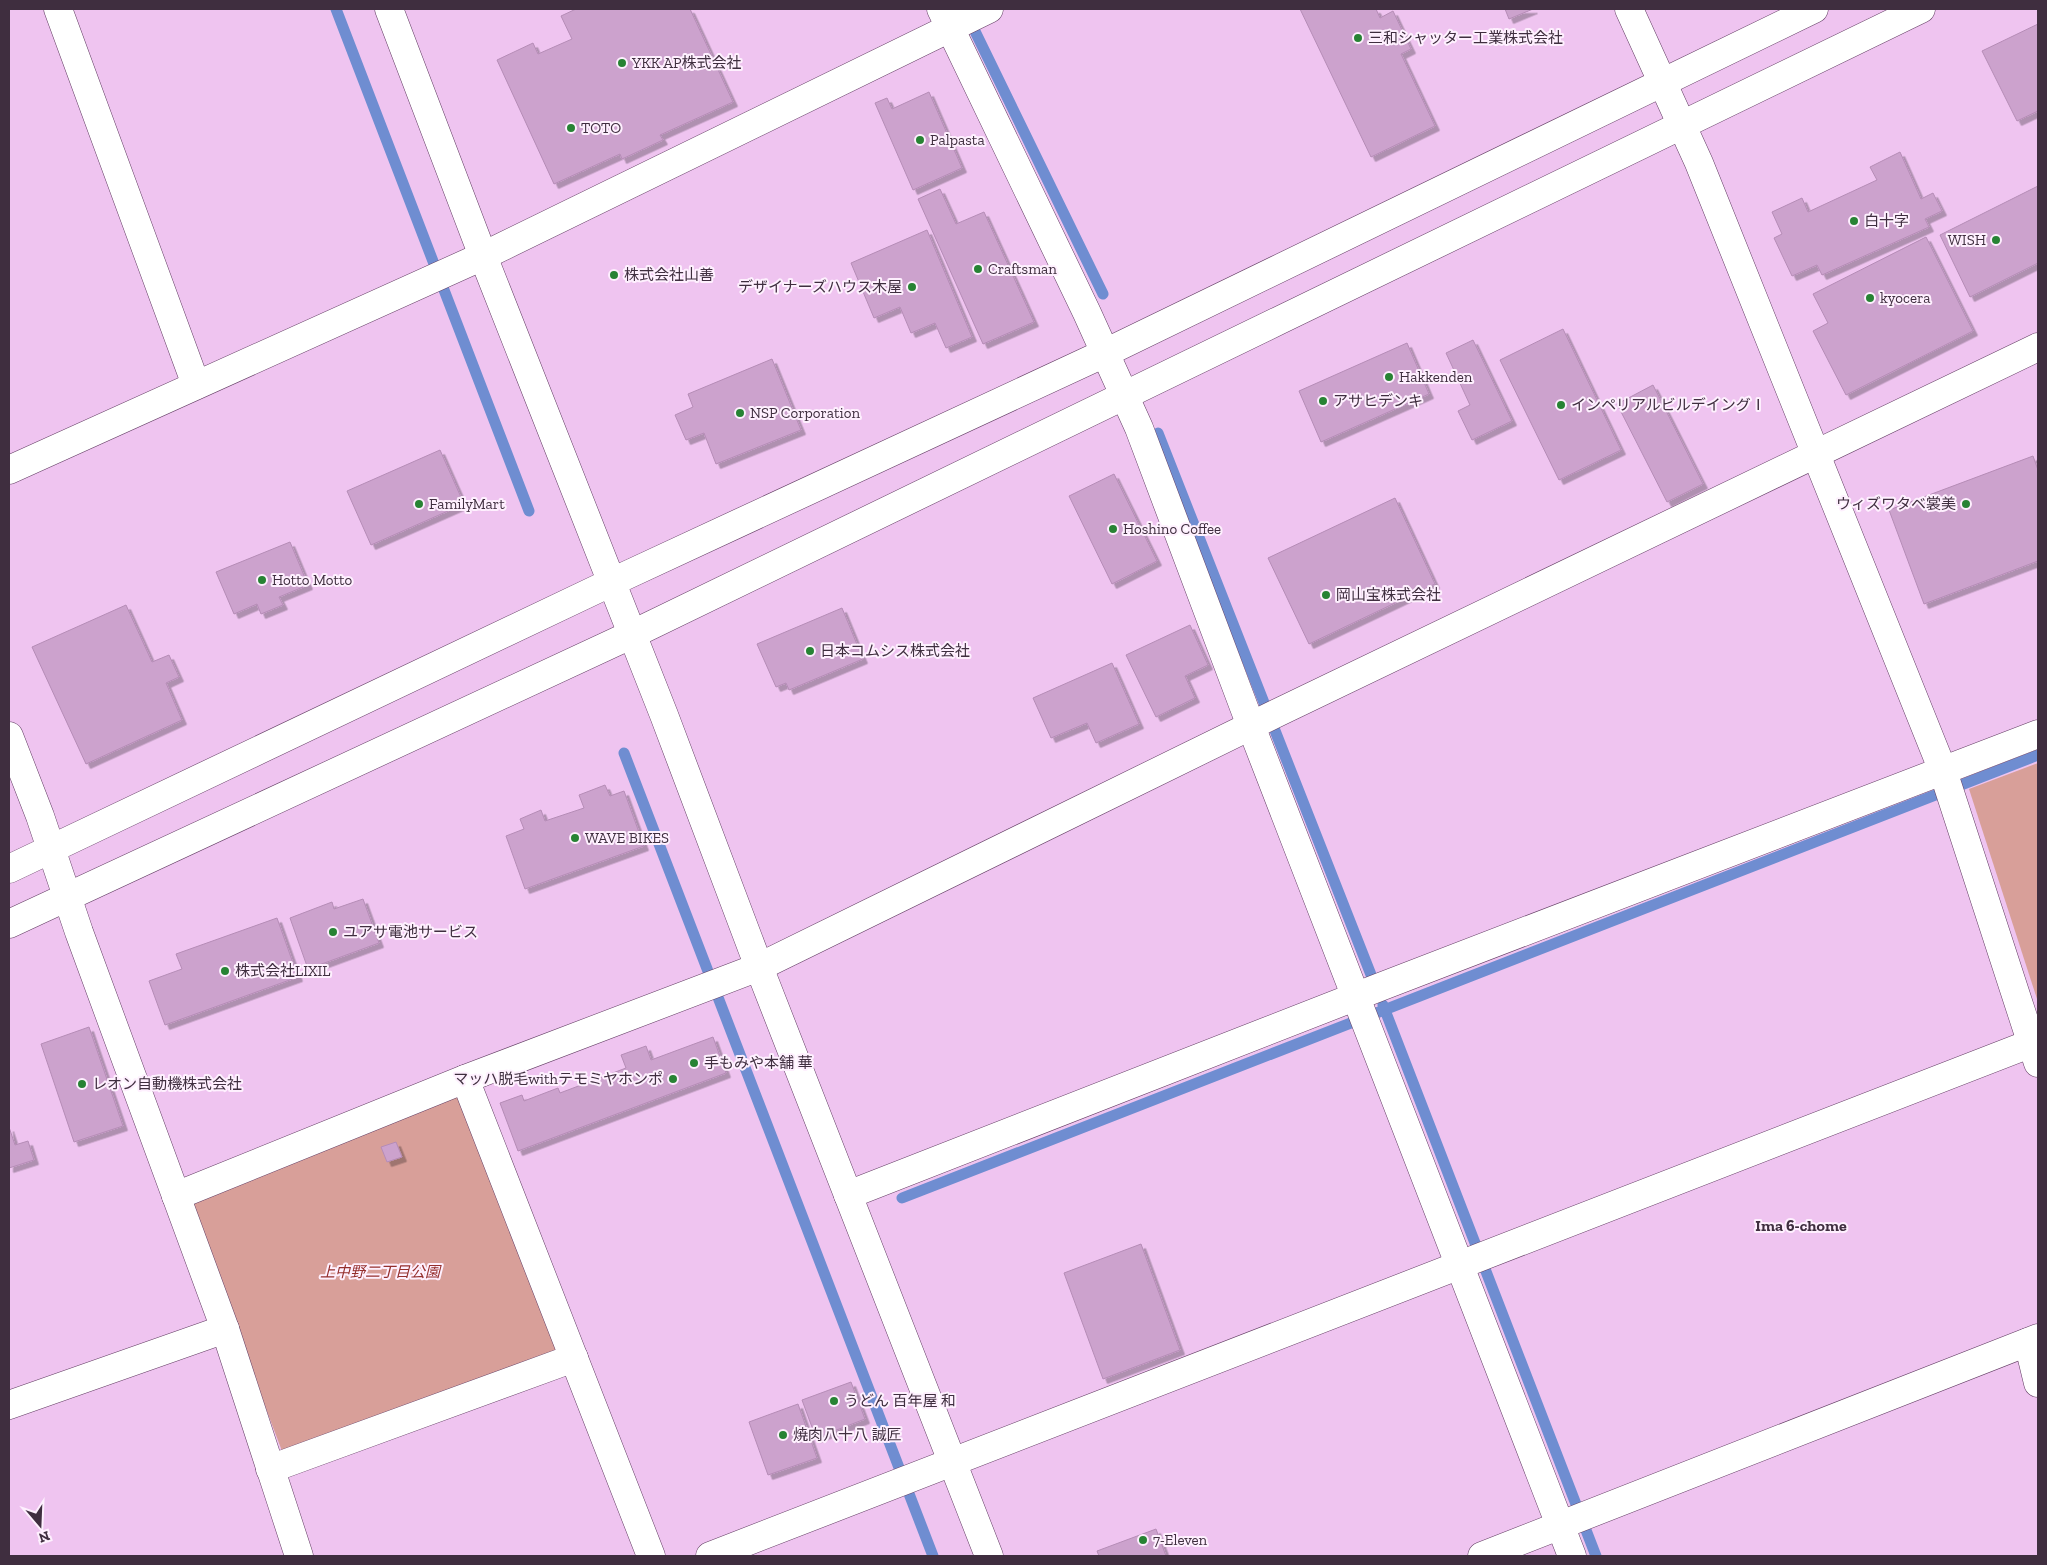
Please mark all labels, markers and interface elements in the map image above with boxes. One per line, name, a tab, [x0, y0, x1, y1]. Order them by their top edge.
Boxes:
place label: 三和シャッター工業株式会社	[1368, 29, 1563, 47]
marker: 三和シャッター工業株式会社	[1352, 32, 1364, 44]
place label: YKK AP株式会社	[631, 54, 742, 72]
marker: YKK AP株式会社	[616, 57, 628, 69]
place label: TOTO	[581, 119, 621, 137]
marker: TOTO	[565, 122, 577, 134]
place label: Palpasta	[930, 131, 985, 149]
marker: Palpasta	[914, 134, 926, 146]
place label: 白十字	[1864, 212, 1909, 230]
marker: 白十字	[1848, 215, 1860, 227]
place label: WISH	[1948, 231, 1986, 249]
marker: WISH	[1990, 234, 2002, 246]
place label: Craftsman	[988, 260, 1057, 278]
marker: Craftsman	[972, 263, 984, 275]
place label: 株式会社山善	[624, 266, 714, 284]
marker: 株式会社山善	[608, 269, 620, 281]
place label: デザイナーズハウス木屋	[738, 278, 902, 296]
marker: デザイナーズハウス木屋	[906, 281, 918, 293]
place label: kyocera	[1880, 289, 1931, 307]
marker: kyocera	[1864, 292, 1876, 304]
place label: Hakkenden	[1399, 368, 1473, 386]
marker: Hakkenden	[1383, 371, 1395, 383]
place label: アサヒデンキ	[1333, 392, 1423, 410]
marker: アサヒデンキ	[1317, 395, 1329, 407]
place label: インペリアルビルデイングⅠ	[1571, 396, 1766, 414]
marker: インペリアルビルデイングⅠ	[1555, 399, 1567, 411]
place label: NSP Corporation	[750, 404, 860, 422]
marker: NSP Corporation	[734, 407, 746, 419]
place label: FamilyMart	[429, 495, 505, 513]
place label: ウィズワタベ裳美	[1836, 495, 1956, 513]
marker: FamilyMart	[413, 498, 425, 510]
marker: ウィズワタベ裳美	[1960, 498, 1972, 510]
place label: Hoshino Coffee	[1123, 520, 1221, 538]
marker: Hoshino Coffee	[1107, 523, 1119, 535]
place label: Hotto Motto	[272, 571, 353, 589]
marker: Hotto Motto	[256, 574, 268, 586]
place label: 岡山宝株式会社	[1336, 586, 1441, 604]
marker: 岡山宝株式会社	[1320, 589, 1332, 601]
place label: 日本コムシス株式会社	[820, 642, 970, 660]
marker: 日本コムシス株式会社	[804, 645, 816, 657]
place label: WAVE BIKES	[585, 829, 669, 847]
marker: WAVE BIKES	[569, 832, 581, 844]
place label: ユアサ電池サービス	[343, 923, 478, 941]
marker: ユアサ電池サービス	[327, 926, 339, 938]
place label: 株式会社LIXIL	[235, 962, 331, 980]
marker: 株式会社LIXIL	[219, 965, 231, 977]
place label: 手もみや本舗 華	[704, 1054, 812, 1072]
marker: 手もみや本舗 華	[688, 1057, 700, 1069]
place label: マッハ脱毛withテモミヤホンポ	[453, 1070, 663, 1088]
marker: マッハ脱毛withテモミヤホンポ	[667, 1073, 679, 1085]
place label: レオン自動機株式会社	[92, 1075, 242, 1093]
marker: レオン自動機株式会社	[76, 1078, 88, 1090]
district label: Ima 6-chome	[1755, 1216, 1847, 1235]
park label: 上中野二丁目公園	[320, 1263, 442, 1281]
place label: うどん 百年屋 和	[844, 1392, 956, 1410]
marker: うどん 百年屋 和	[828, 1395, 840, 1407]
place label: 焼肉八十八 誠匠	[793, 1426, 901, 1444]
marker: 焼肉八十八 誠匠	[777, 1429, 789, 1441]
north arrow	[15, 1500, 65, 1550]
text: N	[36, 1527, 52, 1547]
place label: 7-Eleven	[1153, 1531, 1208, 1549]
marker: 7-Eleven	[1137, 1534, 1149, 1546]

